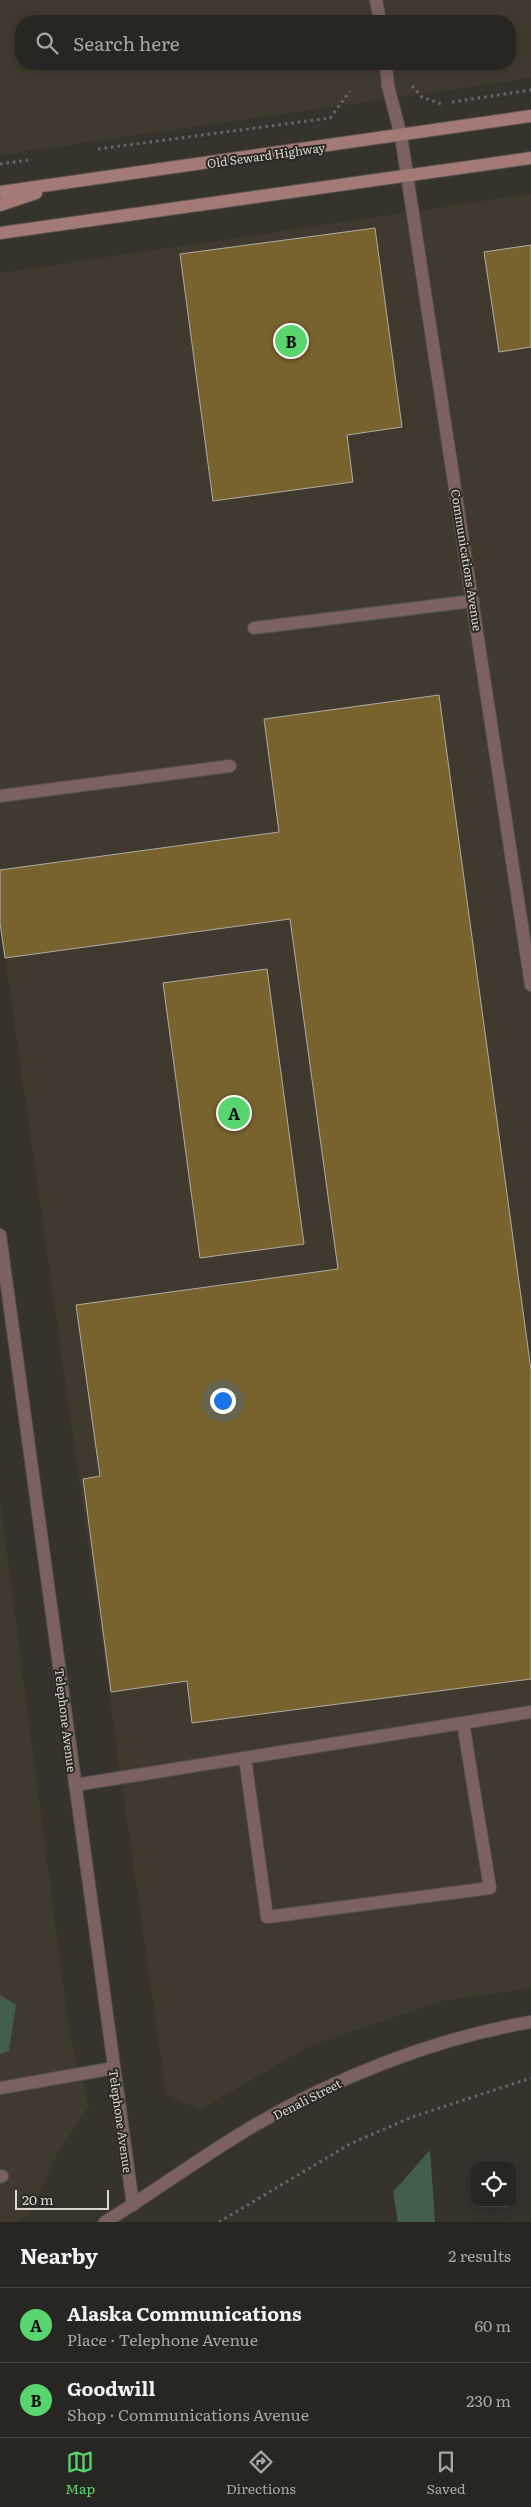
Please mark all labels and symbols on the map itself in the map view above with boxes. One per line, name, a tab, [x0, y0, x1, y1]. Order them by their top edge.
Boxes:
street label: Old Seward Highway	[206, 138, 326, 172]
pin: B	[275, 322, 307, 360]
street label: Communications Avenue	[447, 488, 487, 632]
pin: A	[218, 1094, 250, 1132]
your location	[210, 1388, 236, 1414]
street label: Telephone Avenue	[51, 1667, 81, 1773]
street label: Telephone Avenue	[105, 2068, 137, 2174]
street label: Denali Street	[270, 2074, 344, 2124]
scale bar	[15, 2187, 109, 2210]

